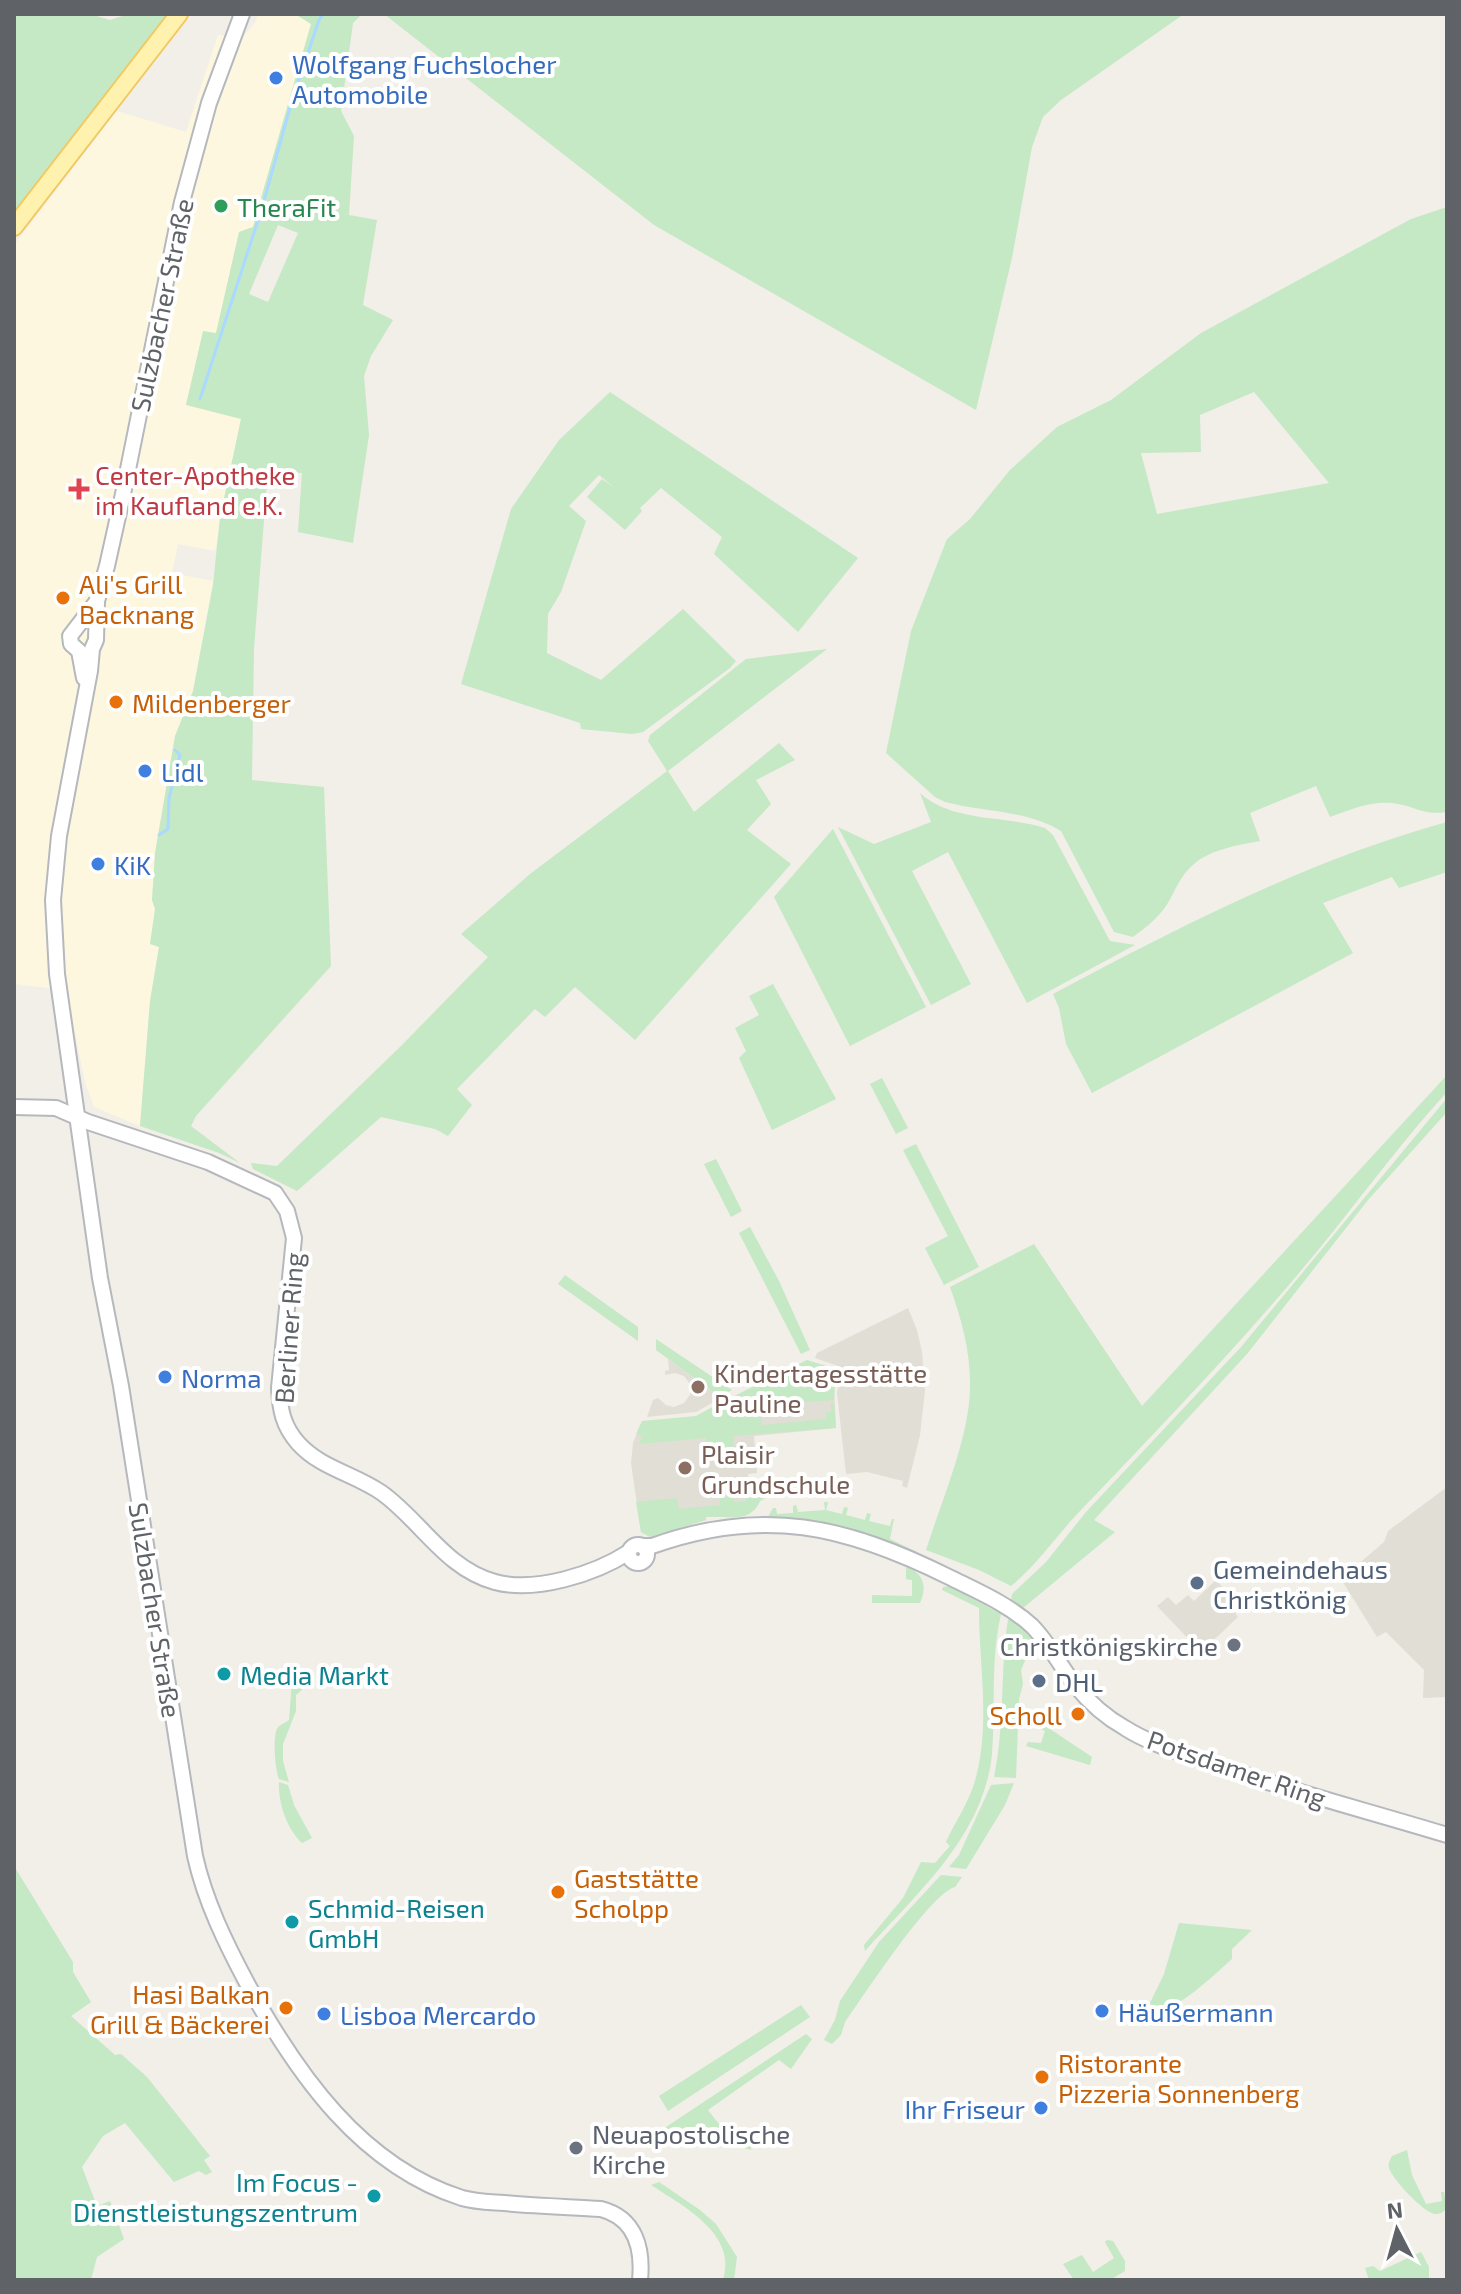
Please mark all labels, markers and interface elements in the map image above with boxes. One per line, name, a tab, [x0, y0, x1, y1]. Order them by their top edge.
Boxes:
place label: Wolfgang Fuchslocher Automobile	[292, 48, 557, 109]
marker: Wolfgang Fuchslocher Automobile	[267, 69, 285, 87]
place label: TheraFit	[237, 191, 336, 222]
street label: Sulzbacher Straße	[123, 195, 199, 415]
marker: TheraFit	[212, 197, 230, 215]
place label: Center-Apotheke im Kaufland e.K.	[95, 459, 295, 520]
marker: Center-Apotheke im Kaufland e.K.	[70, 480, 88, 498]
place label: Ali's Grill Backnang	[79, 568, 194, 629]
marker: Ali's Grill Backnang	[54, 589, 72, 607]
place label: Mildenberger	[132, 687, 291, 718]
marker: Mildenberger	[107, 693, 125, 711]
place label: Lidl	[161, 756, 204, 787]
marker: Lidl	[136, 762, 154, 780]
place label: KiK	[114, 849, 151, 880]
marker: KiK	[89, 855, 107, 873]
street label: Berliner Ring	[267, 1251, 309, 1405]
place label: Kindertagesstätte Pauline	[714, 1357, 927, 1418]
place label: Norma	[181, 1362, 262, 1393]
marker: Norma	[156, 1368, 174, 1386]
marker: Kindertagesstätte Pauline	[689, 1378, 707, 1396]
place label: Plaisir Grundschule	[701, 1438, 850, 1499]
marker: Plaisir Grundschule	[676, 1459, 694, 1477]
street label: Sulzbacher Straße	[124, 1500, 188, 1720]
place label: Gemeindehaus Christkönig	[1213, 1553, 1388, 1614]
marker: Gemeindehaus Christkönig	[1188, 1574, 1206, 1592]
place label: Christkönigskirche	[1000, 1630, 1218, 1661]
marker: Christkönigskirche	[1225, 1636, 1243, 1654]
place label: Media Markt	[240, 1659, 389, 1690]
marker: Media Markt	[215, 1665, 233, 1683]
place label: DHL	[1055, 1666, 1103, 1697]
marker: DHL	[1030, 1672, 1048, 1690]
place label: Scholl	[989, 1699, 1062, 1730]
marker: Scholl	[1069, 1705, 1087, 1723]
street label: Potsdamer Ring	[1144, 1723, 1330, 1813]
place label: Gaststätte Scholpp	[574, 1862, 699, 1923]
marker: Gaststätte Scholpp	[549, 1883, 567, 1901]
place label: Schmid-Reisen GmbH	[308, 1892, 485, 1953]
marker: Schmid-Reisen GmbH	[283, 1913, 301, 1931]
place label: Hasi Balkan Grill & Bäckerei	[90, 1978, 270, 2039]
place label: Häußermann	[1118, 1996, 1274, 2027]
marker: Hasi Balkan Grill & Bäckerei	[277, 1999, 295, 2017]
place label: Lisboa Mercardo	[340, 1999, 536, 2030]
marker: Häußermann	[1093, 2002, 1111, 2020]
marker: Lisboa Mercardo	[315, 2005, 333, 2023]
place label: Ristorante Pizzeria Sonnenberg	[1058, 2047, 1299, 2108]
marker: Ristorante Pizzeria Sonnenberg	[1033, 2068, 1051, 2086]
place label: Ihr Friseur	[905, 2093, 1025, 2124]
marker: Ihr Friseur	[1032, 2099, 1050, 2117]
place label: Neuapostolische Kirche	[592, 2118, 790, 2179]
marker: Neuapostolische Kirche	[567, 2139, 585, 2157]
place label: Im Focus - Dienstleistungszentrum	[73, 2166, 358, 2227]
marker: Im Focus - Dienstleistungszentrum	[365, 2187, 383, 2205]
north arrow	[1357, 2190, 1437, 2270]
text: N	[1386, 2195, 1404, 2223]

